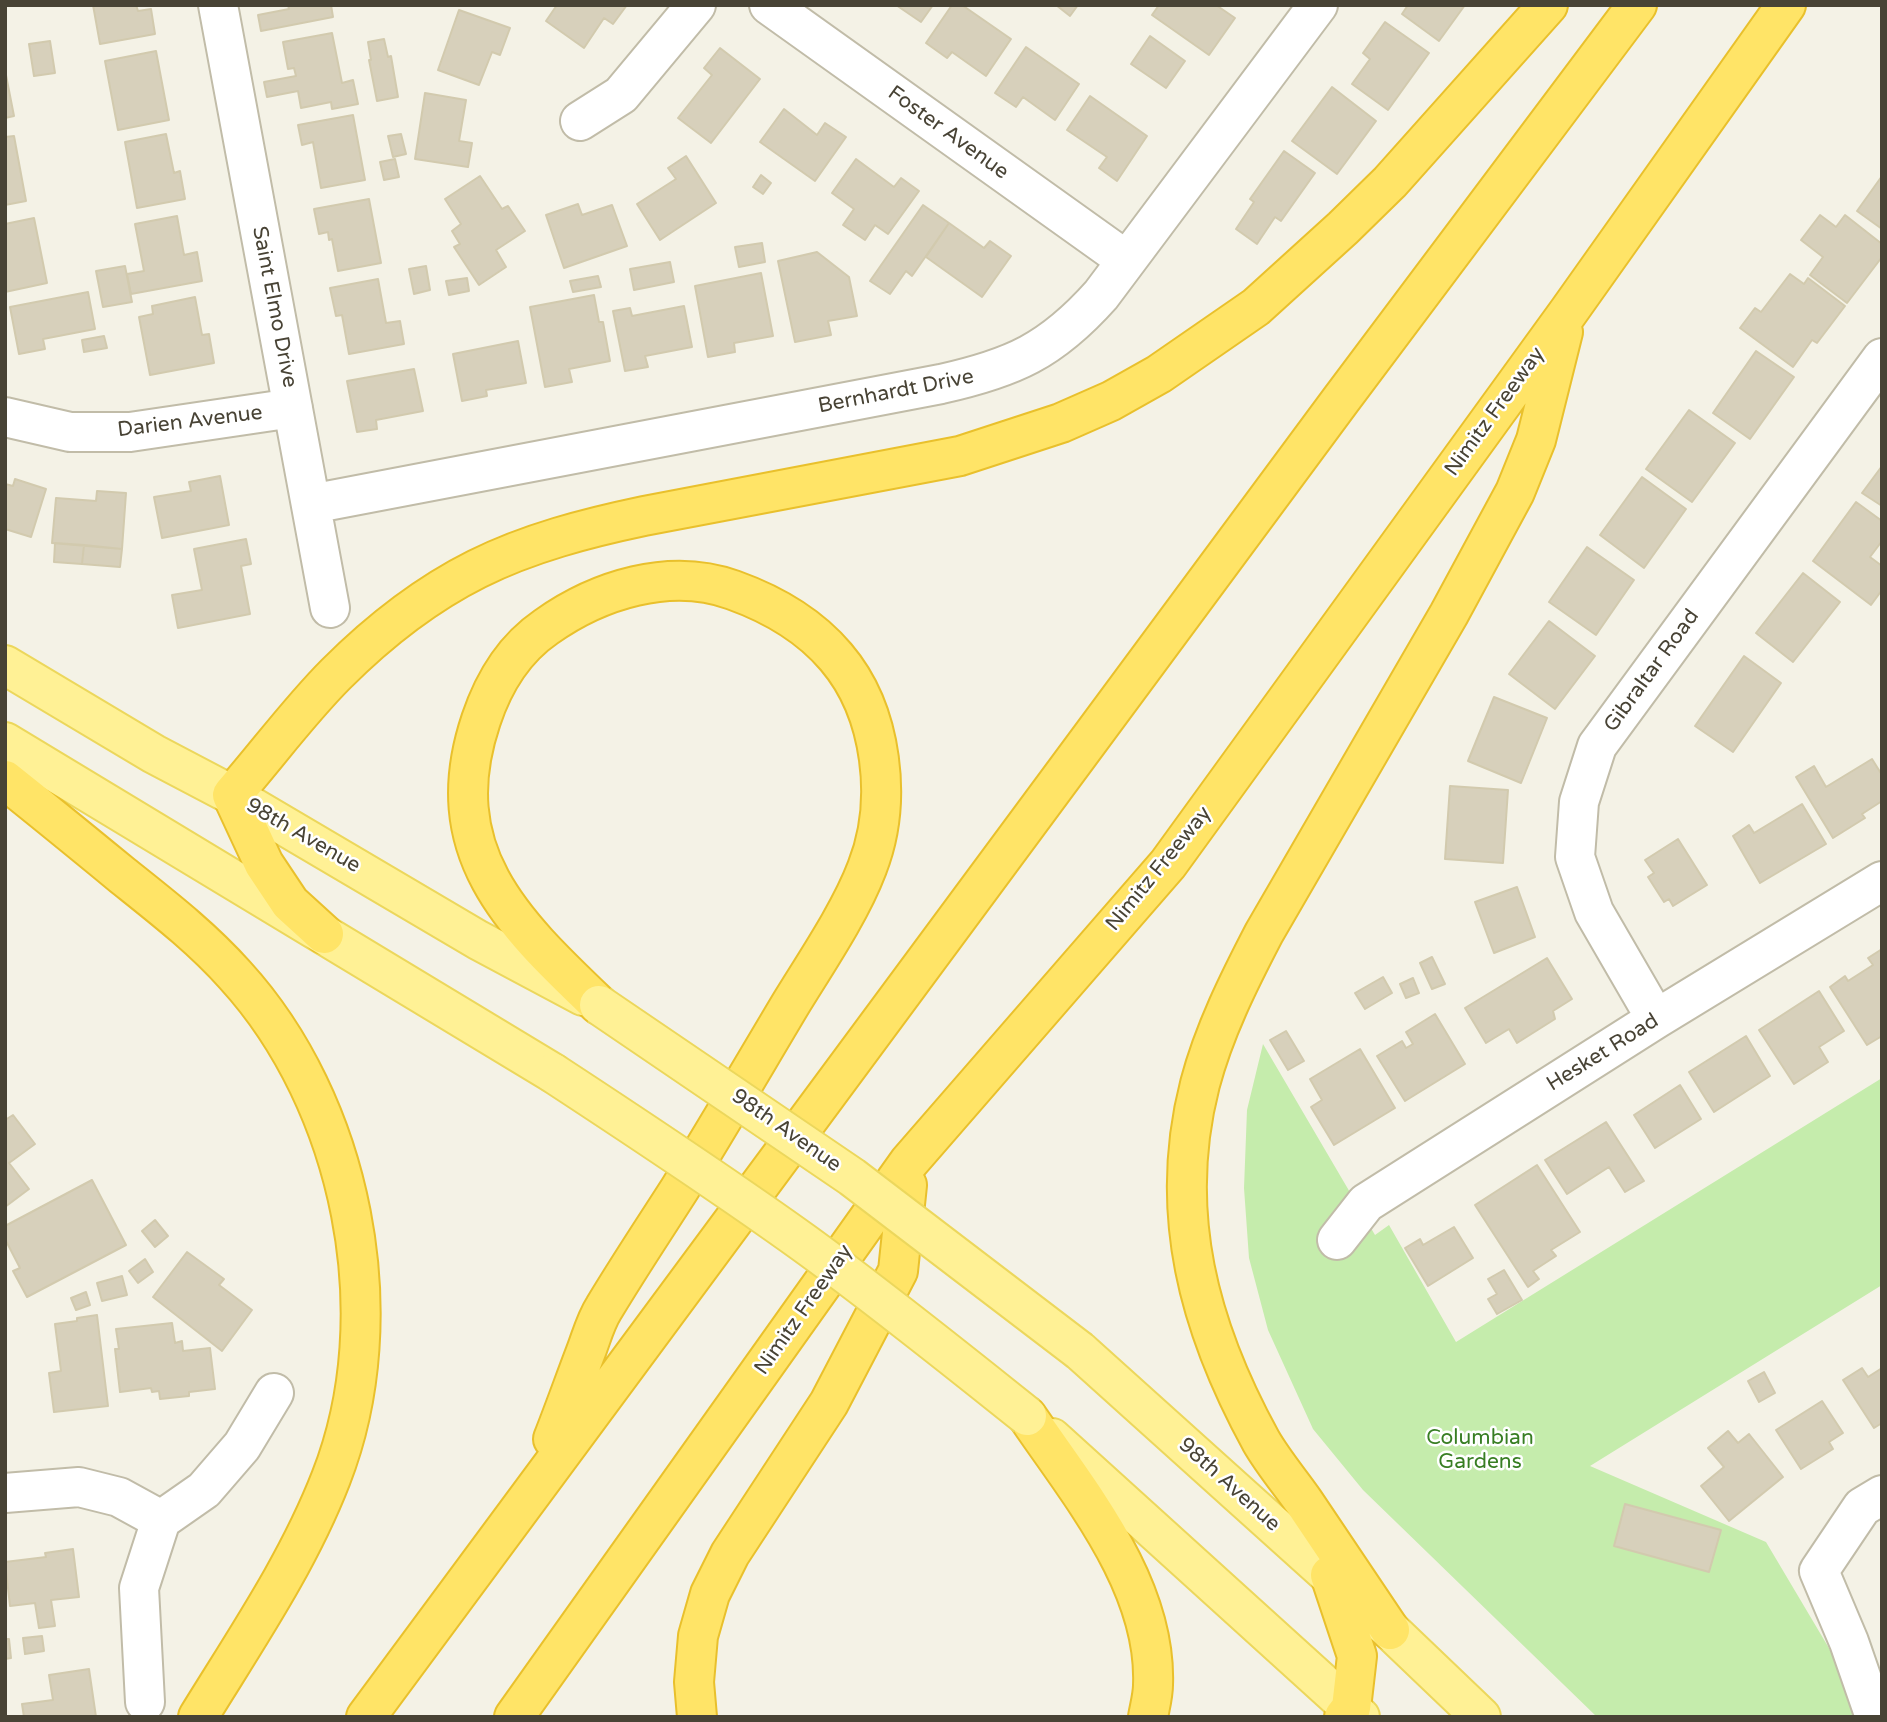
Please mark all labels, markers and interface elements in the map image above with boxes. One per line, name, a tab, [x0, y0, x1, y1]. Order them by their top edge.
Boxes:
street label: Foster Avenue	[883, 81, 1013, 185]
street label: Saint Elmo Drive	[246, 224, 302, 390]
street label: Nimitz Freeway	[1440, 343, 1550, 481]
street label: Bernhardt Drive	[816, 365, 976, 419]
street label: Darien Avenue	[116, 401, 264, 443]
street label: Gibraltar Road	[1599, 605, 1705, 737]
street label: 98th Avenue	[241, 793, 365, 879]
street label: Nimitz Freeway	[1101, 801, 1217, 937]
street label: Hesket Road	[1543, 1009, 1663, 1097]
street label: 98th Avenue	[726, 1084, 846, 1178]
street label: Nimitz Freeway	[750, 1240, 858, 1380]
park label: Columbian Gardens	[1426, 1425, 1534, 1475]
street label: 98th Avenue	[1173, 1433, 1285, 1537]

